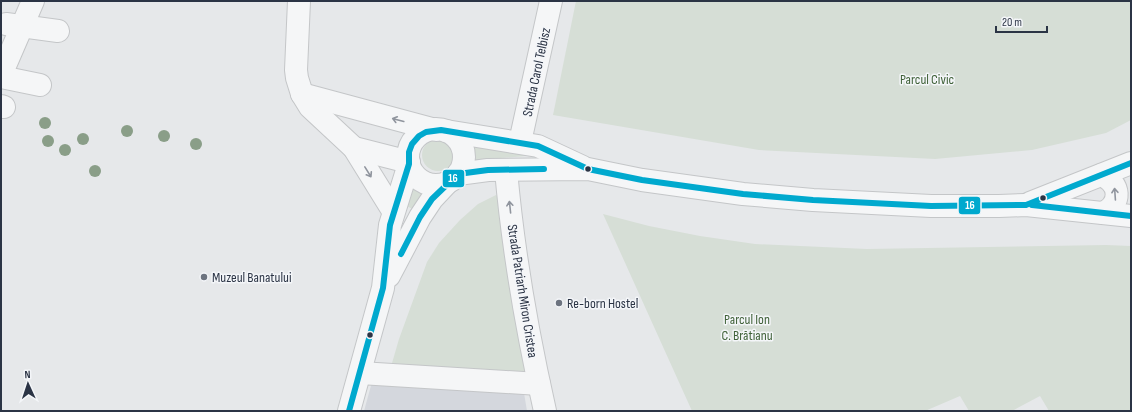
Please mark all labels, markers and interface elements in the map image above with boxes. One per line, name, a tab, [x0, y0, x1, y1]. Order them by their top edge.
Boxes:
scale bar	[996, 8, 1047, 34]
text: 20 m	[1002, 15, 1022, 30]
street label: Strada Carol Telbisz	[519, 26, 554, 118]
park label: Parcul Civic	[900, 71, 954, 88]
one-way arrow	[392, 115, 405, 123]
unlabelled marker	[583, 164, 593, 174]
one-way arrow	[364, 166, 373, 177]
line badge: 16	[442, 169, 465, 188]
text: 16	[448, 172, 458, 185]
one-way arrow	[1112, 187, 1119, 200]
unlabelled marker	[1038, 193, 1048, 203]
line badge: 16	[958, 196, 981, 215]
text: 16	[965, 199, 975, 212]
one-way arrow	[506, 201, 513, 214]
street label: Strada Patriarh Miron Cristea	[504, 223, 541, 359]
place label: Muzeul Banatului	[212, 269, 292, 286]
marker: Muzeul Banatului	[199, 272, 209, 282]
place label: Re-born Hostel	[567, 295, 638, 312]
marker: Re-born Hostel	[554, 298, 564, 308]
park label: Parcul Ion C. Brătianu	[721, 311, 773, 344]
unlabelled marker	[365, 330, 375, 340]
north arrow	[8, 364, 48, 404]
text: N	[24, 368, 31, 381]

